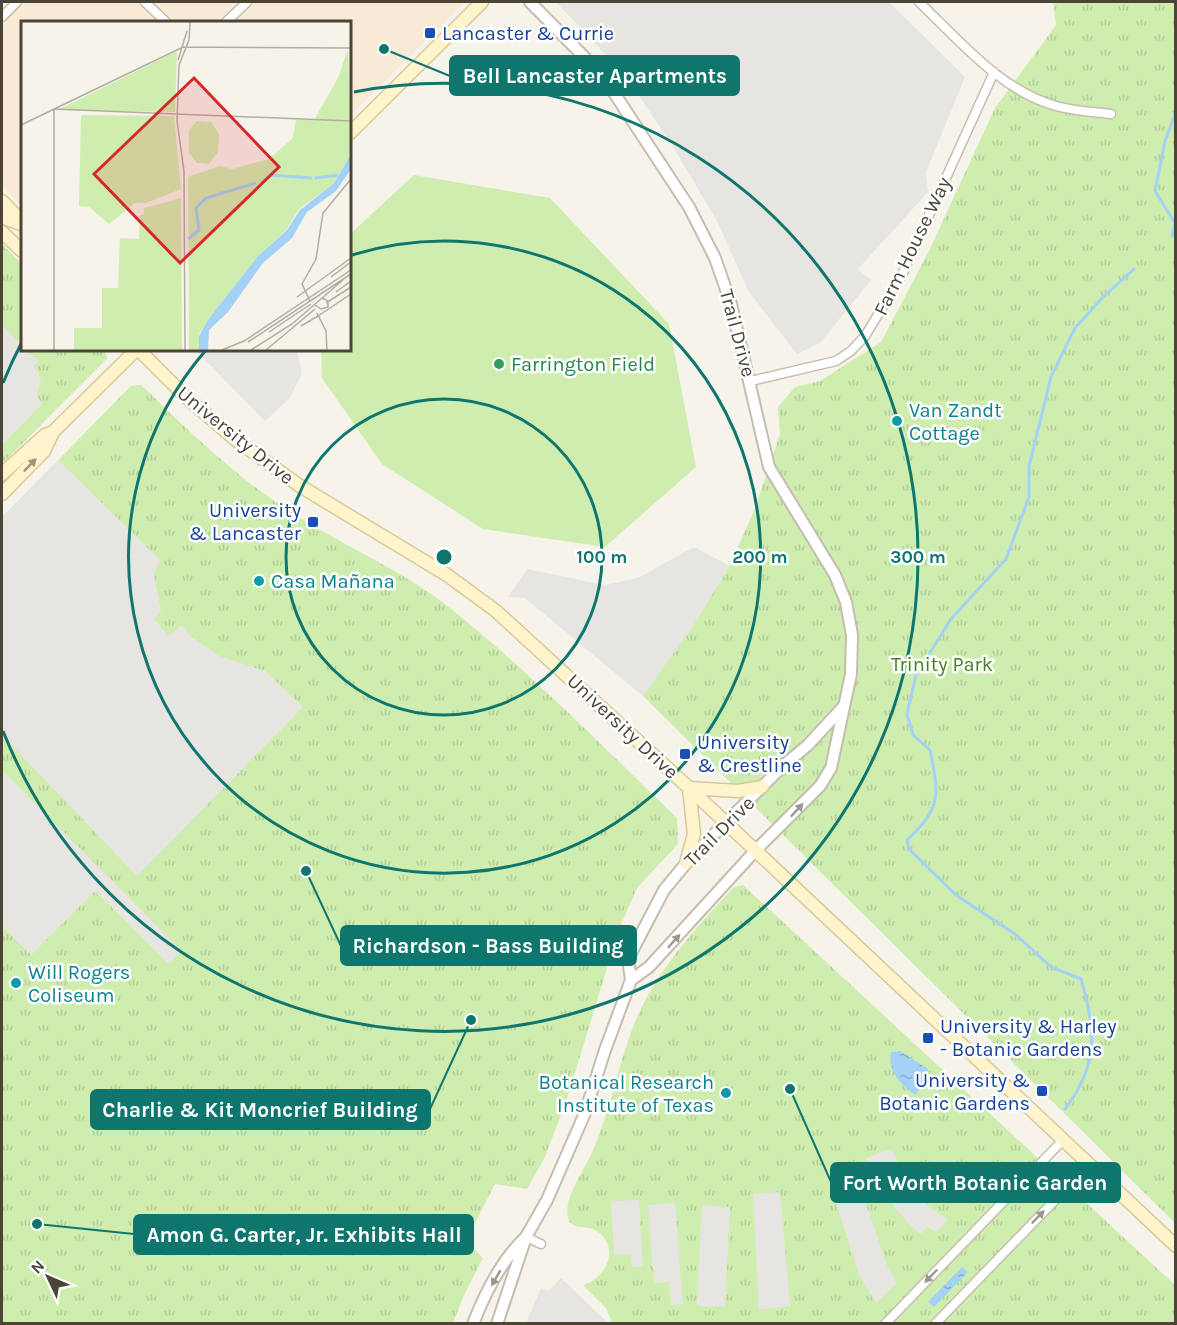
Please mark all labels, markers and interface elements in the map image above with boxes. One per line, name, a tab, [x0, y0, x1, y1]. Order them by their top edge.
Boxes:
inset map	[21, 21, 351, 351]
place label: Lancaster & Currie	[442, 22, 614, 45]
marker: Lancaster & Currie	[423, 26, 437, 40]
callout: Bell Lancaster Apartments	[450, 56, 739, 95]
text: Bell Lancaster Apartments	[463, 64, 727, 88]
street label: Farm House Way	[869, 173, 956, 319]
street label: Trail Drive	[715, 287, 760, 379]
place label: Farrington Field	[511, 353, 655, 376]
marker: Farrington Field	[492, 357, 506, 371]
street label: University Drive	[173, 381, 299, 489]
place label: Van Zandt Cottage	[909, 399, 1002, 445]
marker: Van Zandt Cottage	[890, 414, 904, 428]
one-way arrow	[23, 457, 37, 472]
place label: University & Lancaster	[189, 499, 302, 545]
marker: University & Lancaster	[306, 515, 320, 529]
text: 100 m	[577, 546, 627, 568]
text: 200 m	[732, 546, 788, 568]
text: 300 m	[890, 546, 946, 568]
centre of rings	[434, 547, 454, 567]
place label: Casa Mañana	[271, 570, 395, 593]
marker: Casa Mañana	[252, 574, 266, 588]
park label: Trinity Park	[891, 653, 993, 676]
street label: University Drive	[562, 669, 683, 784]
place label: University & Crestline	[697, 731, 802, 777]
marker: University & Crestline	[678, 747, 692, 761]
street label: Trail Drive	[679, 791, 759, 871]
one-way arrow	[790, 803, 804, 817]
callout: Richardson - Bass Building	[341, 926, 636, 965]
one-way arrow	[667, 933, 681, 948]
text: Richardson - Bass Building	[352, 934, 624, 958]
place label: Will Rogers Coliseum	[28, 961, 130, 1007]
marker: Will Rogers Coliseum	[9, 976, 23, 990]
place label: University & Harley - Botanic Gardens	[940, 1015, 1117, 1061]
marker: University & Harley - Botanic Gardens	[921, 1031, 935, 1045]
place label: University & Botanic Gardens	[879, 1069, 1030, 1115]
place label: Botanical Research Institute of Texas	[538, 1071, 714, 1117]
marker: University & Botanic Gardens	[1035, 1084, 1049, 1098]
marker: Botanical Research Institute of Texas	[719, 1086, 733, 1100]
callout: Charlie & Kit Moncrief Building	[91, 1090, 430, 1129]
text: Charlie & Kit Moncrief Building	[102, 1098, 418, 1122]
callout: Fort Worth Botanic Garden	[831, 1163, 1120, 1202]
text: Fort Worth Botanic Garden	[843, 1171, 1107, 1195]
one-way arrow	[1031, 1210, 1045, 1224]
callout: Amon G. Carter, Jr. Exhibits Hall	[134, 1215, 473, 1254]
text: Amon G. Carter, Jr. Exhibits Hall	[146, 1223, 462, 1247]
north arrow	[18, 1247, 78, 1307]
text: N	[27, 1256, 48, 1278]
one-way arrow	[925, 1268, 938, 1283]
one-way arrow	[491, 1270, 501, 1287]

